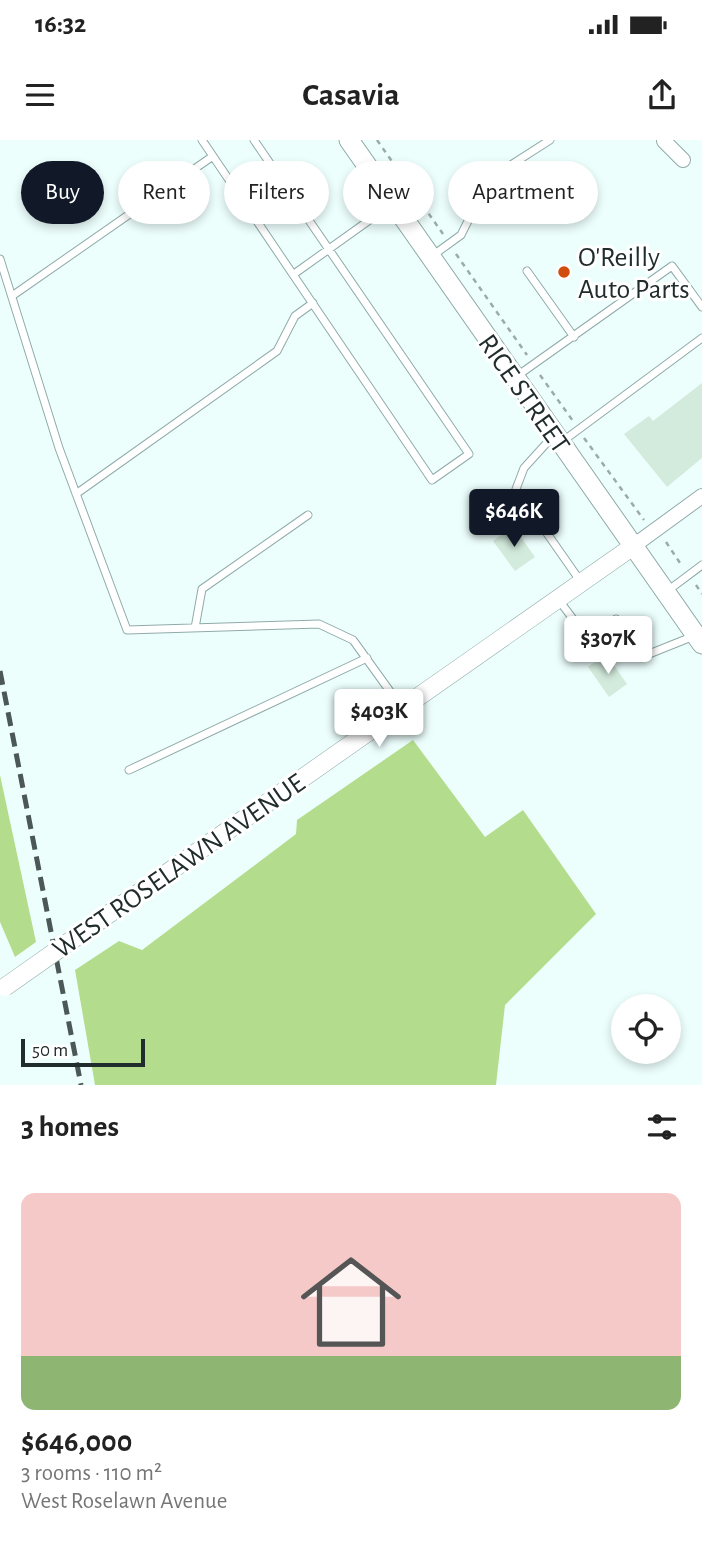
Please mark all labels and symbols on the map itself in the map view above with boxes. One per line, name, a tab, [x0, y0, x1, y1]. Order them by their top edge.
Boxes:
place label: O'Reilly Auto Parts	[578, 244, 690, 304]
marker: O'Reilly Auto Parts	[556, 264, 572, 280]
street label: RICE STREET	[472, 330, 575, 459]
pin: $646K	[465, 490, 563, 549]
pin: $307K	[559, 616, 657, 676]
pin: $403K	[330, 690, 428, 749]
street label: WEST ROSELAWN AVENUE	[48, 769, 310, 964]
scale bar	[21, 1036, 145, 1068]

